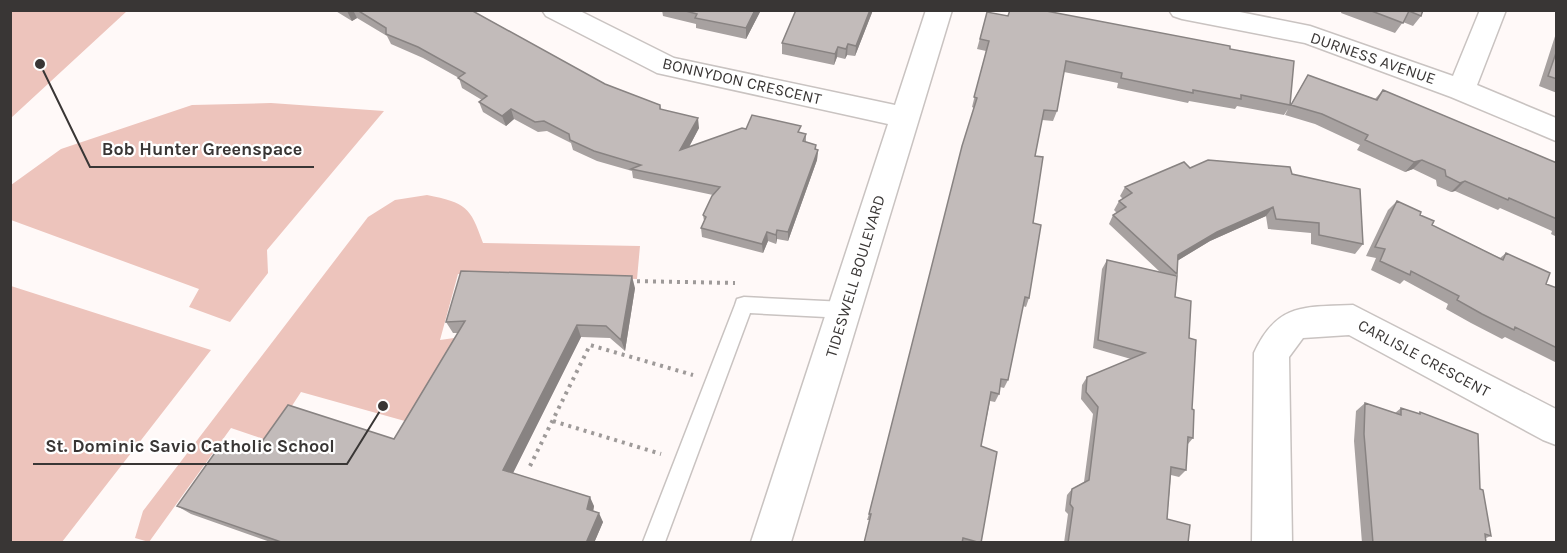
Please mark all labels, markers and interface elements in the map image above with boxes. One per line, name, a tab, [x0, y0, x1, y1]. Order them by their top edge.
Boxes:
street label: DURNESS AVENUE	[1308, 28, 1438, 88]
street label: BONNYDON CRESCENT	[661, 53, 823, 109]
callout: Bob Hunter Greenspace	[90, 131, 314, 167]
text: Bob Hunter Greenspace	[102, 138, 302, 160]
street label: TIDESWELL BOULEVARD	[821, 192, 889, 360]
street label: CARLISLE CRESCENT	[1355, 315, 1493, 401]
callout: St. Dominic Savio Catholic School	[33, 428, 347, 464]
text: St. Dominic Savio Catholic School	[45, 435, 335, 457]

